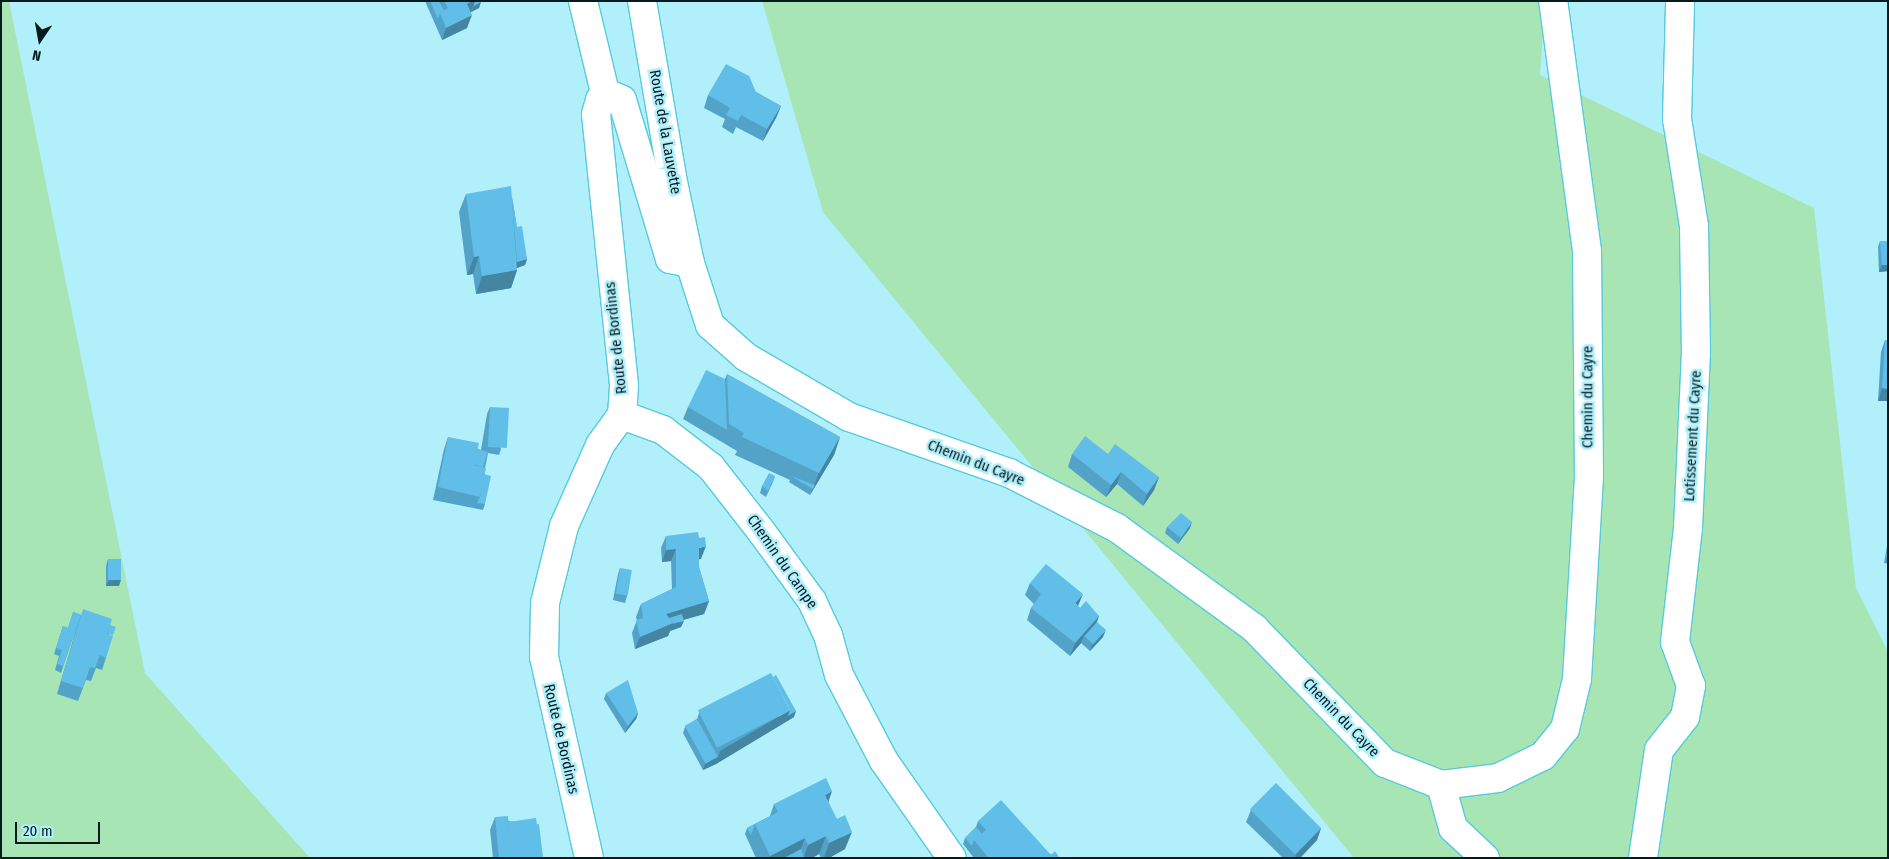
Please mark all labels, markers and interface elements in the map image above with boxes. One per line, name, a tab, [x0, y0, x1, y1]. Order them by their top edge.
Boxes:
north arrow	[15, 15, 65, 65]
text: N	[31, 46, 43, 64]
street label: Route de la Lauvette	[645, 68, 685, 196]
street label: Route de Bordinas	[601, 281, 631, 395]
street label: Chemin du Cayre	[1579, 346, 1597, 448]
street label: Lotissement du Cayre	[1681, 370, 1705, 502]
street label: Chemin du Cayre	[925, 436, 1027, 490]
street label: Chemin du Campe	[743, 512, 821, 612]
street label: Chemin du Cayre	[1299, 675, 1383, 761]
street label: Route de Bordinas	[540, 682, 582, 796]
scale bar	[18, 812, 102, 844]
text: 20 m	[23, 822, 53, 840]

